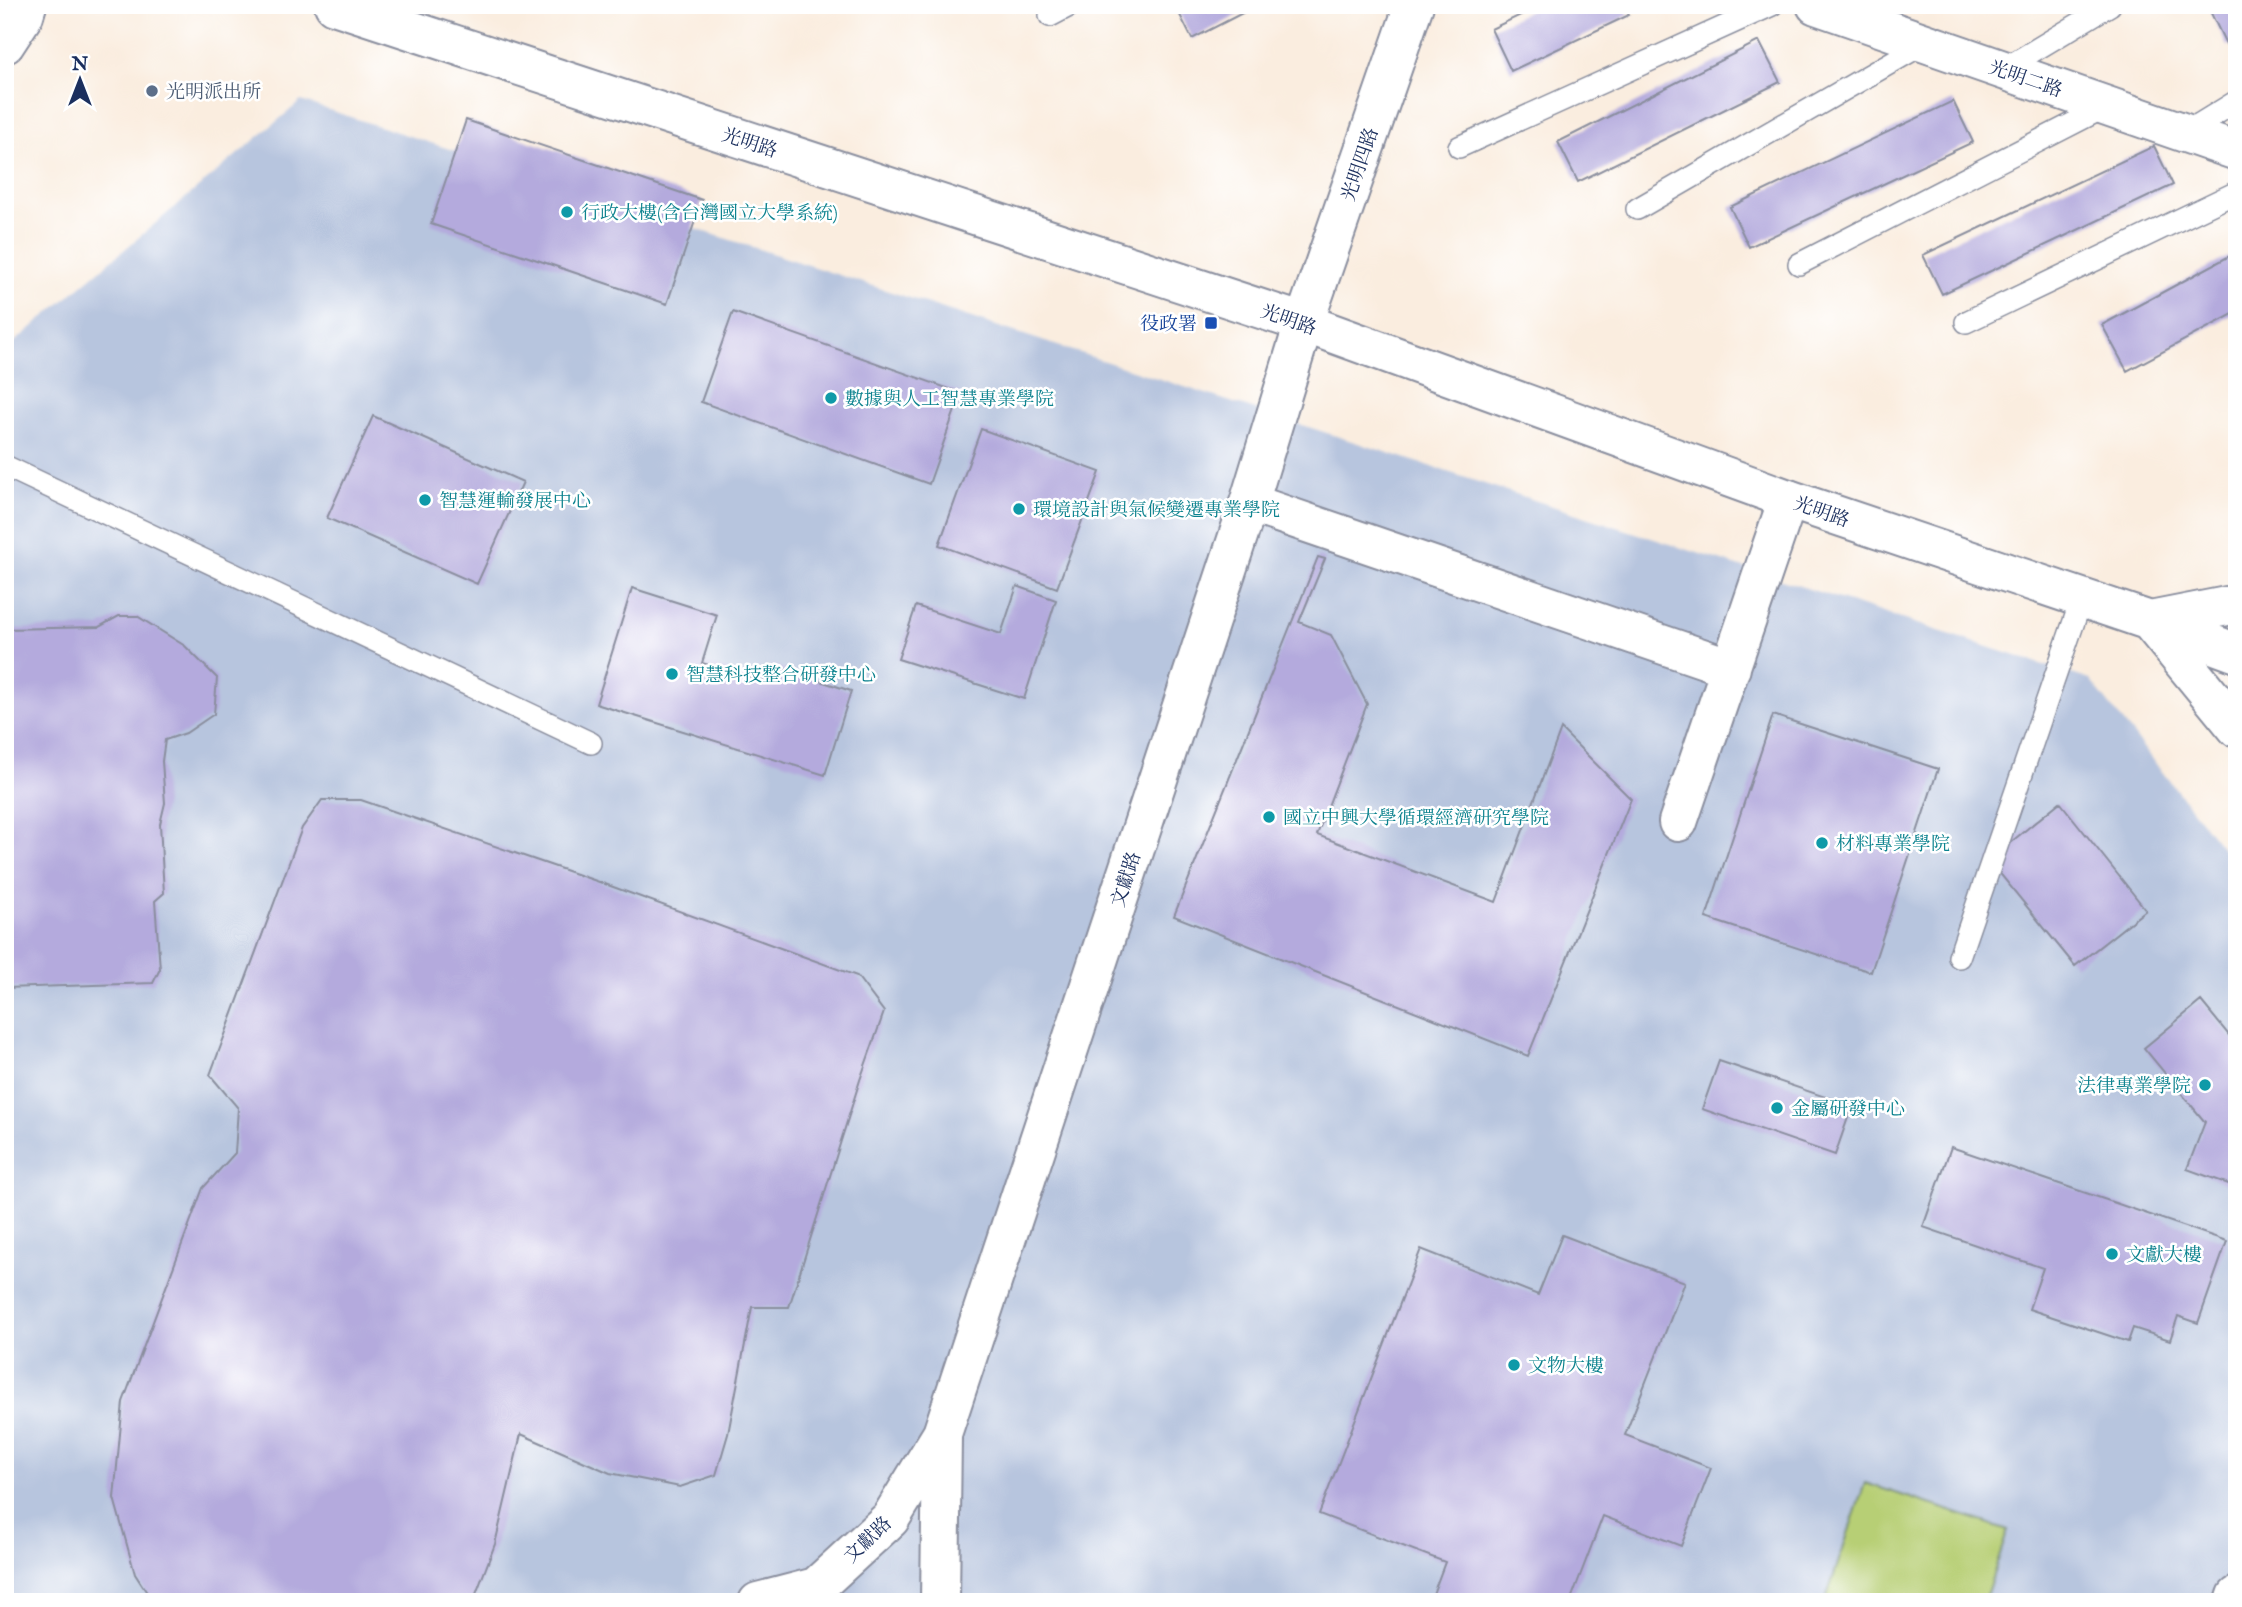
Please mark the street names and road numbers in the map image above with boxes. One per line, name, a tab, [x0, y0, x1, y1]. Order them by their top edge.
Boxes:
street label: 光明二路	[1986, 56, 2065, 104]
street label: 光明路	[719, 124, 780, 164]
street label: 光明四路	[1337, 125, 1385, 204]
street label: 光明路	[1257, 300, 1319, 342]
street label: 光明路	[1790, 492, 1852, 534]
street label: 文獻路	[1107, 849, 1147, 910]
street label: 文獻路	[840, 1512, 897, 1569]

